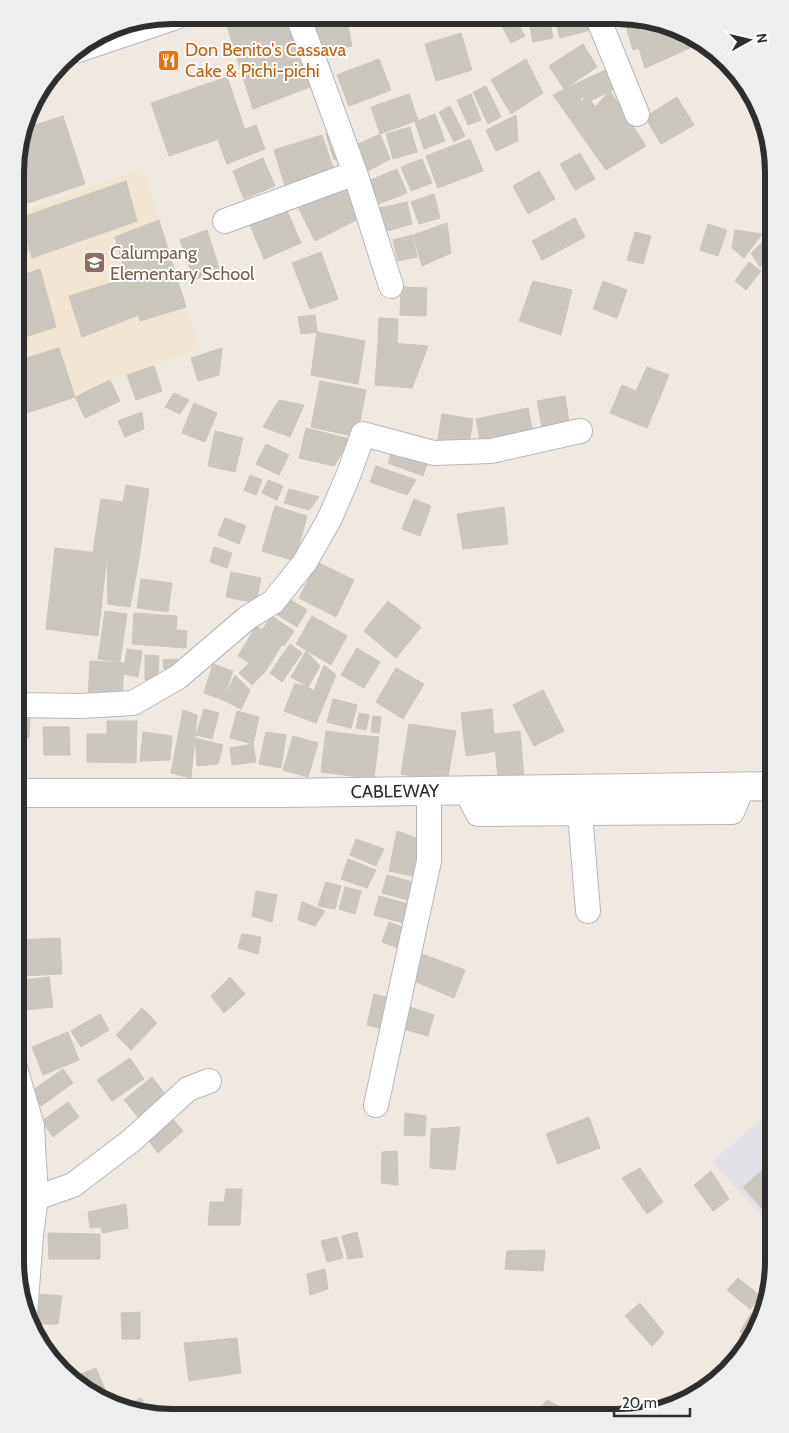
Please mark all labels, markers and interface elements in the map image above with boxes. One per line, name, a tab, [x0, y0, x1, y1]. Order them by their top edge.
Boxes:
north arrow	[724, 15, 774, 65]
text: N	[752, 32, 771, 44]
place label: Don Benito's Cassava Cake & Pichi-pichi	[185, 39, 346, 82]
restaurant icon: Don Benito's Cassava Cake & Pichi-pichi	[157, 48, 181, 72]
place label: Calumpang Elementary School	[110, 242, 255, 285]
school or university icon: Calumpang Elementary School	[82, 251, 106, 275]
street label: CABLEWAY	[351, 780, 440, 803]
scale bar	[614, 1386, 690, 1418]
text: 20 m	[622, 1394, 657, 1412]

